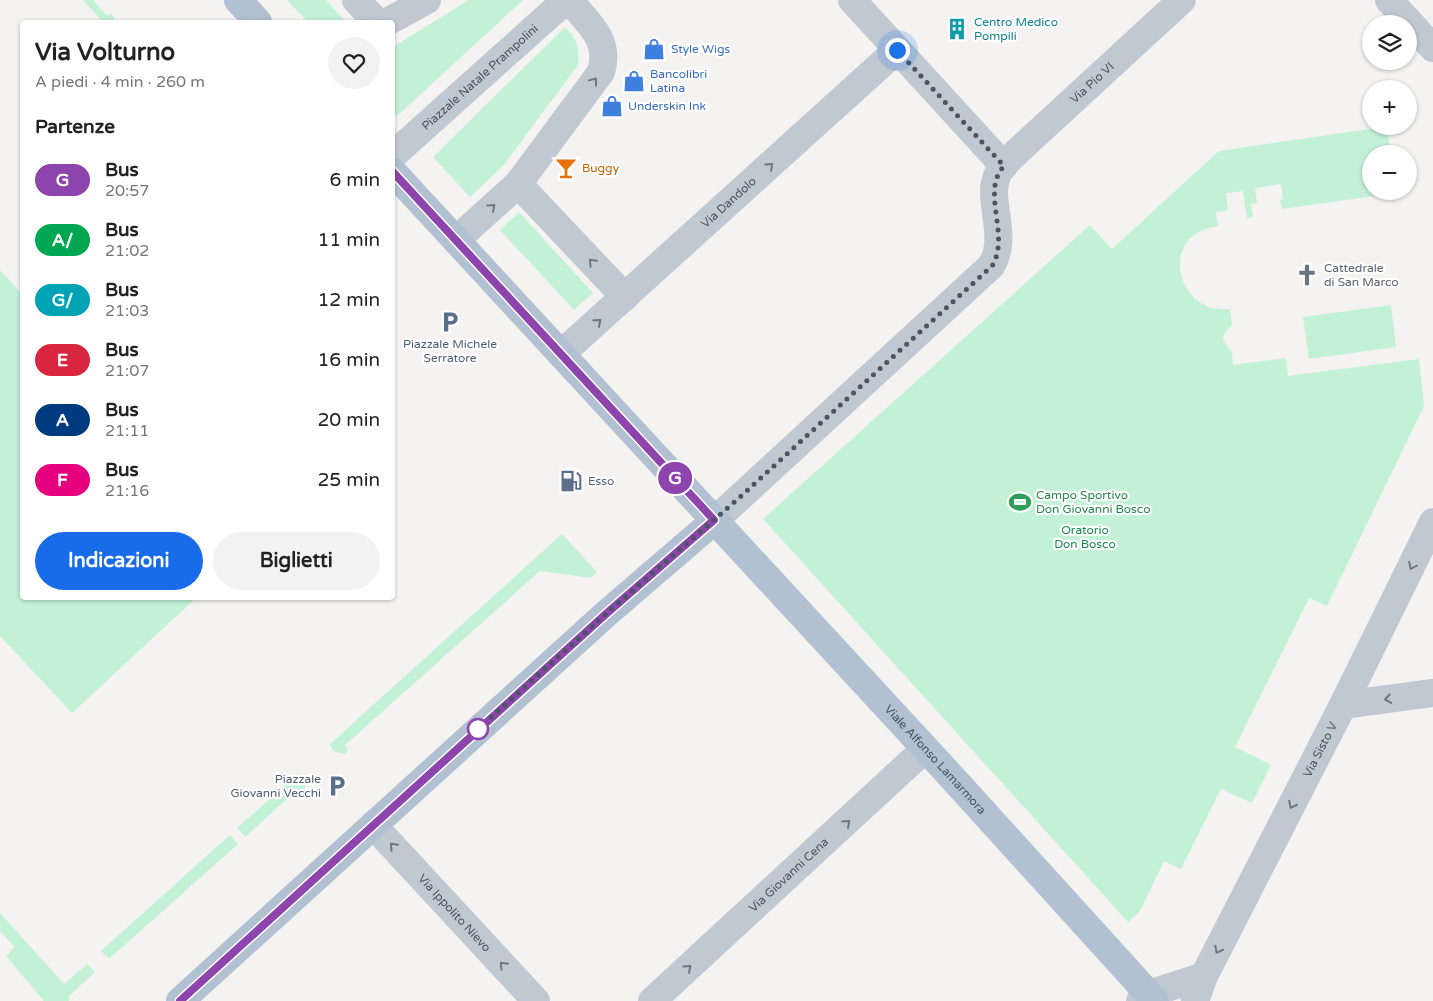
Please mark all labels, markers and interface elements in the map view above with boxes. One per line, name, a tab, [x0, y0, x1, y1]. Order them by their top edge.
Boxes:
place label: Centro Medico Pompili	[974, 15, 1058, 43]
map controls	[1362, 15, 1417, 200]
button: layers	[1362, 15, 1417, 70]
building icon: Centro Medico Pompili	[944, 16, 970, 42]
street label: Piazzale Natale Prampolini	[419, 21, 541, 133]
shop icon: Style Wigs	[641, 36, 667, 62]
button: heart	[328, 37, 380, 89]
text: Via Volturno	[35, 38, 175, 67]
your location	[885, 38, 910, 63]
place label: Style Wigs	[671, 42, 731, 56]
street label: Via Pio VI	[1067, 59, 1117, 106]
place label: Bancolibri Latina	[650, 67, 707, 95]
shop icon: Bancolibri Latina	[621, 68, 647, 94]
text: A piedi · 4 min · 260 m	[35, 72, 205, 92]
one-way arrow	[588, 77, 597, 87]
button: +	[1362, 80, 1417, 135]
shop icon: Underskin Ink	[599, 93, 625, 119]
place label: Underskin Ink	[628, 99, 706, 113]
text: Partenze	[35, 116, 115, 138]
button: −	[1362, 145, 1417, 200]
bar icon: Buggy	[553, 155, 579, 181]
text: Bus	[105, 159, 139, 181]
place label: Buggy	[582, 161, 620, 175]
one-way arrow	[765, 163, 774, 172]
text: G	[56, 169, 69, 191]
text: 6 min	[329, 169, 380, 191]
street label: Via Dandolo	[698, 174, 759, 231]
text: 20:57	[105, 181, 149, 201]
one-way arrow	[487, 204, 496, 213]
text: Bus	[105, 219, 139, 241]
text: A/	[52, 229, 73, 251]
text: 11 min	[317, 229, 380, 251]
text: 21:02	[105, 241, 149, 261]
one-way arrow	[589, 258, 598, 267]
place label: Cattedrale di San Marco	[1324, 261, 1399, 289]
church icon: Cattedrale di San Marco	[1294, 262, 1320, 288]
text: Bus	[105, 279, 139, 301]
text: G/	[52, 289, 73, 311]
text: 12 min	[317, 289, 380, 311]
text: 21:03	[105, 301, 149, 321]
parking icon: Piazzale Michele Serratore	[437, 309, 463, 335]
one-way arrow	[592, 318, 601, 327]
place label: Piazzale Michele Serratore	[403, 337, 497, 365]
text: Bus	[105, 339, 139, 361]
text: E	[57, 349, 68, 371]
text: 16 min	[317, 349, 380, 371]
text: 21:07	[105, 361, 149, 381]
text: Bus	[105, 399, 139, 421]
text: A	[56, 409, 69, 431]
text: 20 min	[317, 409, 380, 431]
text: 21:11	[105, 421, 149, 441]
text: Bus	[105, 459, 139, 481]
line badge: G	[659, 462, 691, 494]
text: G	[668, 467, 682, 489]
fuel station icon: Esso	[558, 468, 584, 494]
text: F	[57, 469, 68, 491]
text: 25 min	[317, 469, 380, 491]
place label: Esso	[588, 474, 614, 488]
text: 21:16	[105, 481, 149, 501]
place label: Campo Sportivo Don Giovanni Bosco	[1036, 488, 1151, 516]
sports icon: Campo Sportivo Don Giovanni Bosco	[1007, 489, 1033, 515]
park label: Oratorio Don Bosco	[1054, 523, 1116, 551]
button: Indicazioni	[35, 532, 203, 590]
button: Biglietti	[213, 532, 380, 590]
one-way arrow	[1407, 561, 1418, 570]
one-way arrow	[1384, 693, 1392, 704]
street label: Viale Alfonso Lamarmora	[882, 702, 989, 817]
unlabelled marker	[467, 718, 489, 740]
street label: Via Sisto V	[1300, 719, 1340, 780]
place label: Piazzale Giovanni Vecchi	[230, 772, 321, 800]
parking icon: Piazzale Giovanni Vecchi	[324, 773, 350, 799]
one-way arrow	[1288, 800, 1298, 809]
one-way arrow	[841, 820, 850, 829]
street label: Via Giovanni Cena	[746, 835, 831, 915]
one-way arrow	[390, 843, 399, 852]
street label: Via Ippolito Nievo	[415, 871, 494, 955]
one-way arrow	[1214, 945, 1224, 954]
one-way arrow	[500, 962, 509, 971]
one-way arrow	[683, 965, 692, 974]

